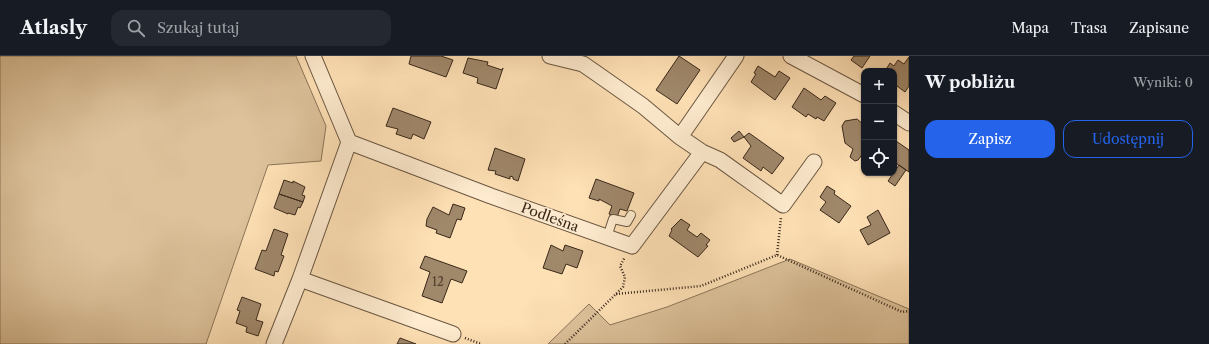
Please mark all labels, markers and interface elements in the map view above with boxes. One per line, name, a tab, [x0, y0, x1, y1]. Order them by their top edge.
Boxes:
search box	[111, 10, 391, 46]
text: Atlasly	[20, 16, 87, 39]
icon: search	[125, 17, 147, 39]
text: Szukaj tutaj	[157, 18, 239, 37]
text: Mapa	[1011, 19, 1049, 37]
text: Trasa	[1071, 19, 1107, 37]
text: Zapisane	[1129, 19, 1189, 37]
map controls	[861, 68, 897, 176]
button: +	[861, 68, 897, 104]
text: W pobliżu	[925, 72, 1015, 92]
text: Wyniki: 0	[1133, 74, 1193, 90]
button: −	[861, 104, 897, 140]
button: Zapisz	[925, 120, 1055, 158]
button: Udostępnij	[1063, 120, 1193, 158]
button: locate	[861, 140, 897, 176]
street label: Podleśna	[519, 198, 582, 236]
house number: 12	[432, 274, 444, 289]

